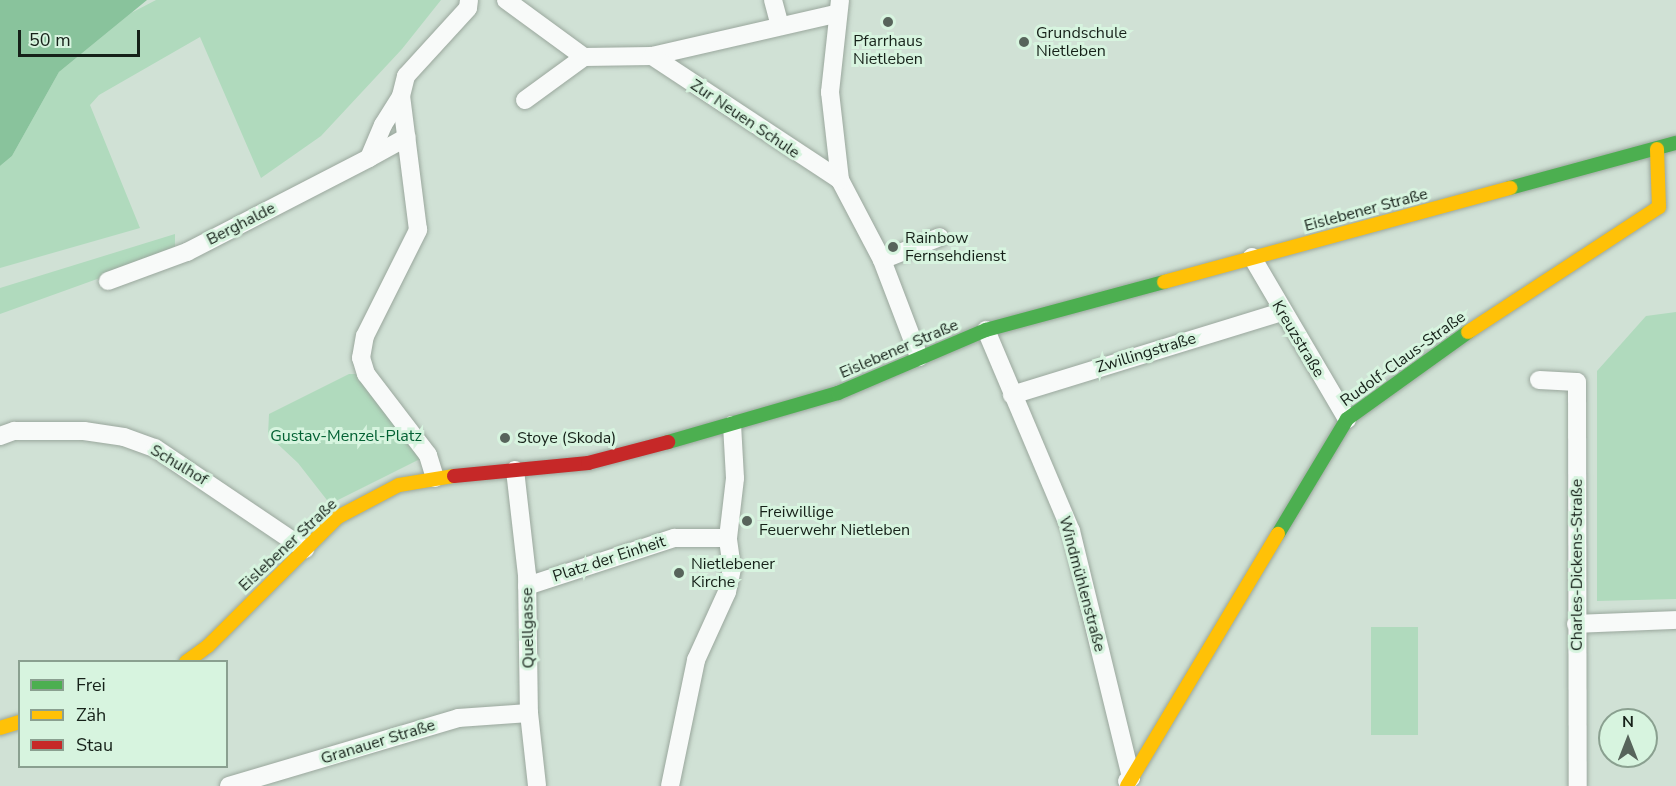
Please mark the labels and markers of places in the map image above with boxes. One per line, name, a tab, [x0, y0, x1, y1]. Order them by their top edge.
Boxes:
marker: Pfarrhaus Nietleben	[881, 15, 895, 29]
place label: Grundschule Nietleben	[1036, 23, 1127, 61]
place label: Pfarrhaus Nietleben	[853, 31, 923, 69]
marker: Grundschule Nietleben	[1017, 35, 1031, 49]
place label: Rainbow Fernsehdienst	[905, 228, 1006, 266]
marker: Rainbow Fernsehdienst	[886, 240, 900, 254]
place label: Stoye (Skoda)	[517, 428, 616, 448]
marker: Stoye (Skoda)	[498, 431, 512, 445]
place label: Freiwillige Feuerwehr Nietleben	[759, 502, 910, 540]
marker: Freiwillige Feuerwehr Nietleben	[740, 514, 754, 528]
place label: Nietlebener Kirche	[691, 554, 775, 592]
marker: Nietlebener Kirche	[672, 566, 686, 580]

